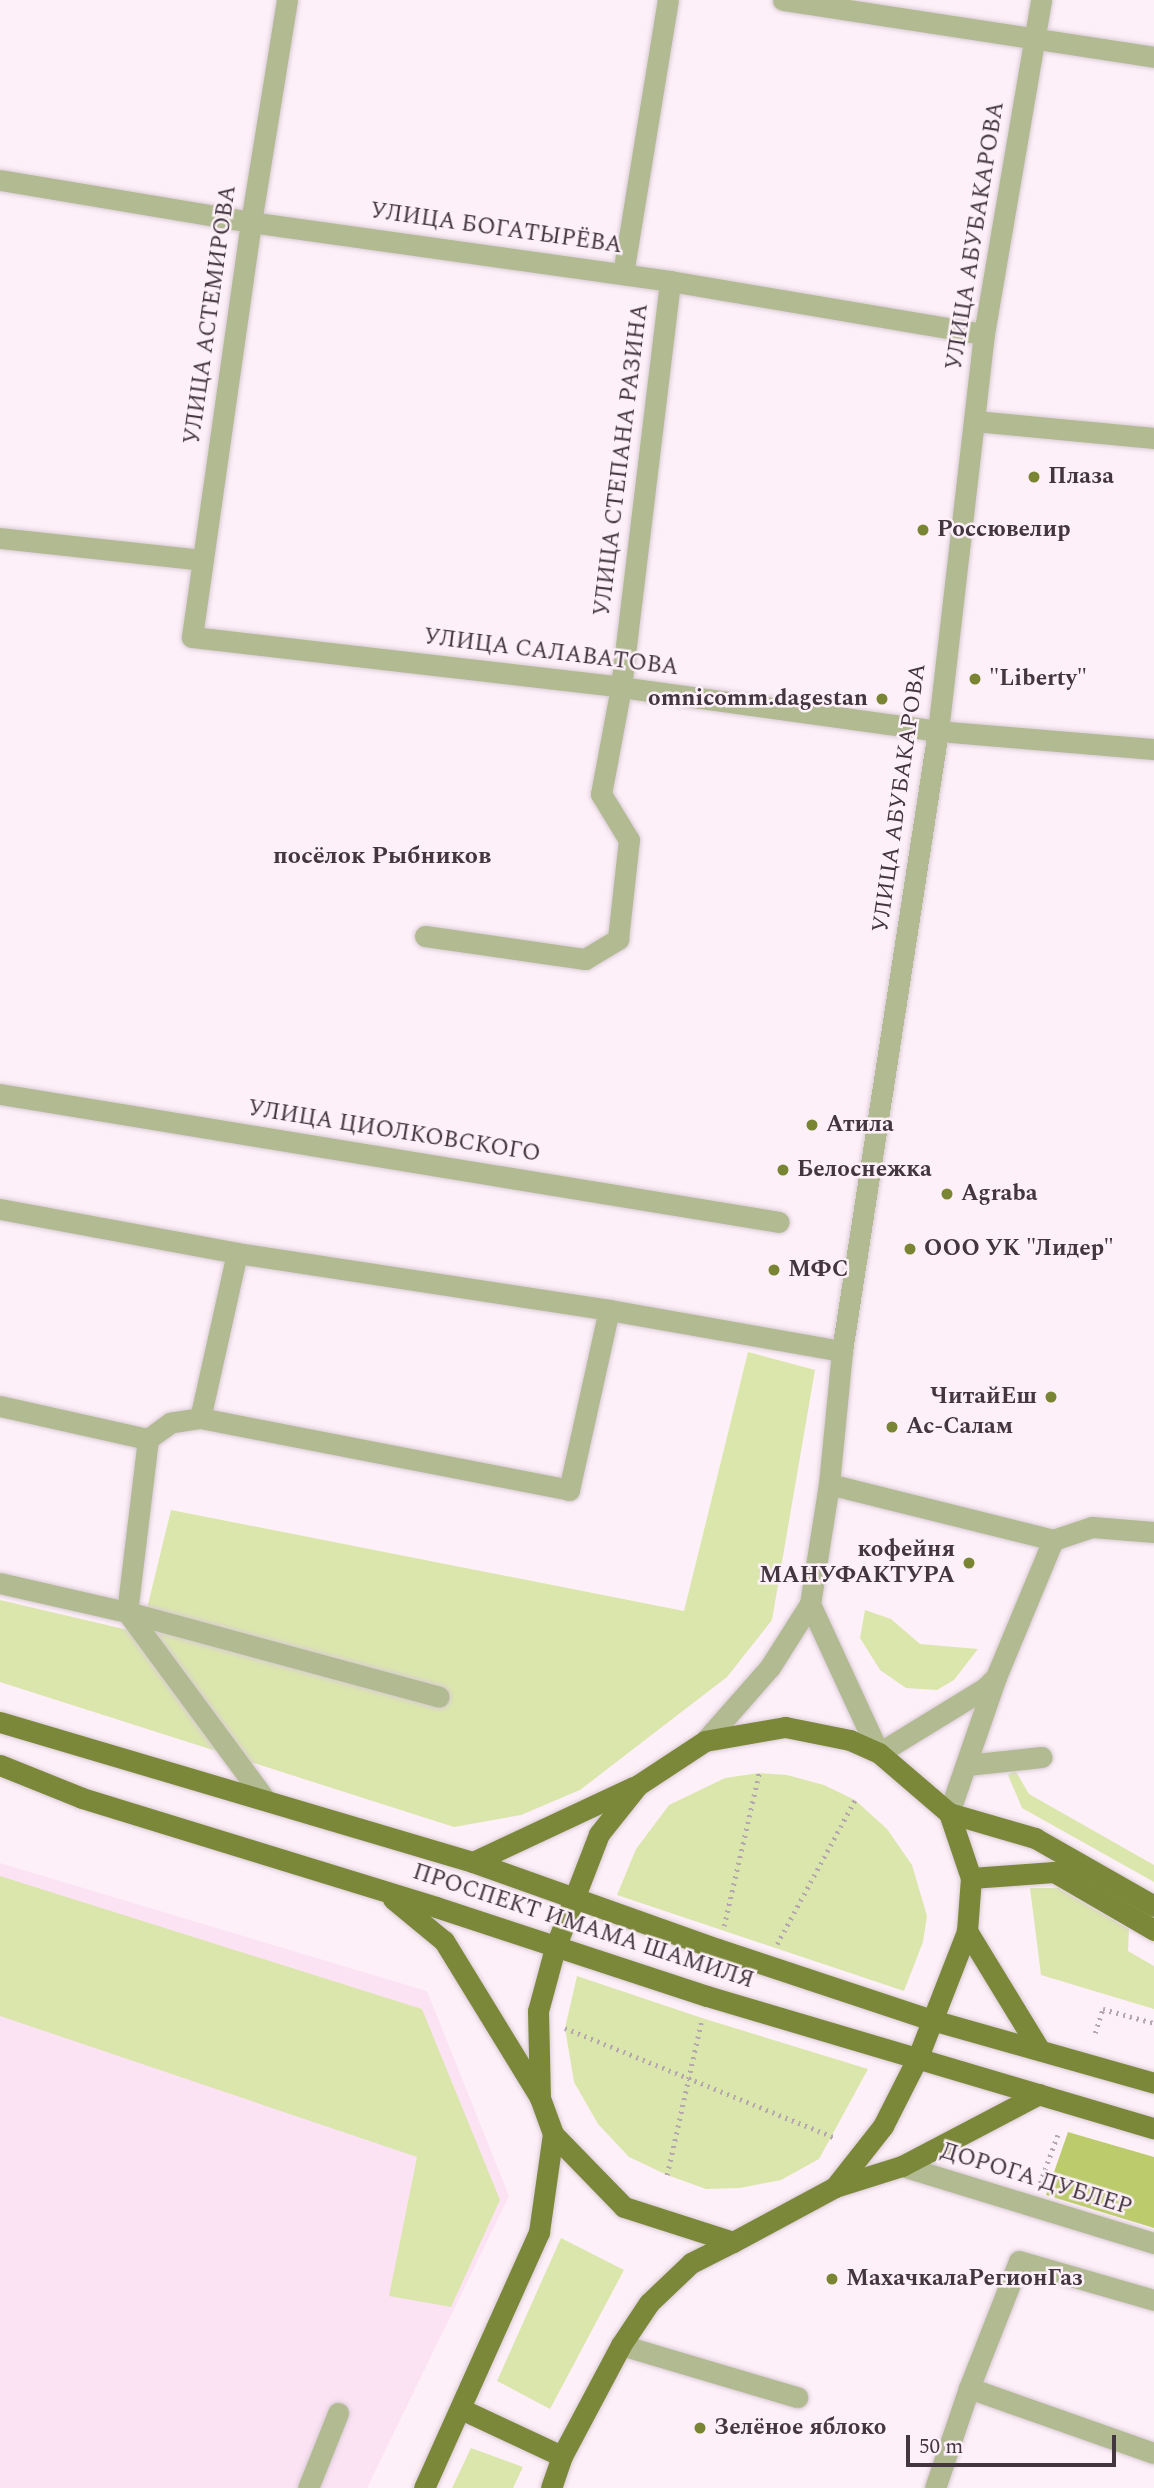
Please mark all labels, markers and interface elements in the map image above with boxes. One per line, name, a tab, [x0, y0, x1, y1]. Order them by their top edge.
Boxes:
street label: УЛИЦА АБУБАКАРОВА	[941, 100, 1011, 372]
street label: УЛИЦА АСТЕМИРОВА	[179, 184, 243, 446]
street label: УЛИЦА БОГАТЫРЁВА	[368, 198, 624, 260]
street label: УЛИЦА СТЕПАНА РАЗИНА	[589, 302, 655, 618]
place label: Плаза	[1048, 463, 1114, 491]
marker: Плаза	[1026, 469, 1042, 485]
place label: Россювелир	[937, 516, 1071, 544]
marker: Россювелир	[915, 522, 931, 538]
street label: УЛИЦА САЛАВАТОВА	[422, 624, 680, 682]
street label: УЛИЦА АБУБАКАРОВА	[867, 662, 933, 934]
place label: "Liberty"	[989, 665, 1087, 693]
marker: "Liberty"	[967, 671, 983, 687]
place label: omnicomm.dagestan	[648, 685, 868, 713]
marker: omnicomm.dagestan	[874, 691, 890, 707]
district label: посёлок Рыбников	[273, 843, 491, 871]
street label: УЛИЦА ЦИОЛКОВСКОГО	[246, 1095, 542, 1169]
place label: Атила	[826, 1111, 894, 1139]
marker: Атила	[804, 1117, 820, 1133]
place label: Белоснежка	[797, 1156, 932, 1184]
marker: Белоснежка	[775, 1162, 791, 1178]
place label: Agraba	[961, 1180, 1038, 1208]
marker: Agraba	[939, 1186, 955, 1202]
place label: ООО УК "Лидер"	[924, 1235, 1114, 1263]
marker: ООО УК "Лидер"	[902, 1241, 918, 1257]
place label: МФС	[788, 1256, 848, 1284]
marker: МФС	[766, 1262, 782, 1278]
place label: ЧитайЕш	[930, 1383, 1037, 1411]
marker: ЧитайЕш	[1043, 1389, 1059, 1405]
place label: Ас-Салам	[906, 1413, 1013, 1441]
marker: Ас-Салам	[884, 1419, 900, 1435]
place label: кофейня МАНУФАКТУРА	[759, 1536, 955, 1590]
marker: кофейня МАНУФАКТУРА	[961, 1555, 977, 1571]
street label: ПРОСПЕКТ ИМАМА ШАМИЛЯ	[409, 1859, 757, 1995]
street label: ДОРОГА ДУБЛЕР	[937, 2138, 1135, 2222]
place label: МахачкалаРегионГаз	[846, 2265, 1083, 2293]
marker: МахачкалаРегионГаз	[824, 2271, 840, 2287]
place label: Зелёное яблоко	[714, 2414, 886, 2442]
marker: Зелёное яблоко	[692, 2420, 708, 2436]
scale bar	[909, 2422, 1119, 2466]
text: 50 m	[919, 2431, 963, 2463]

